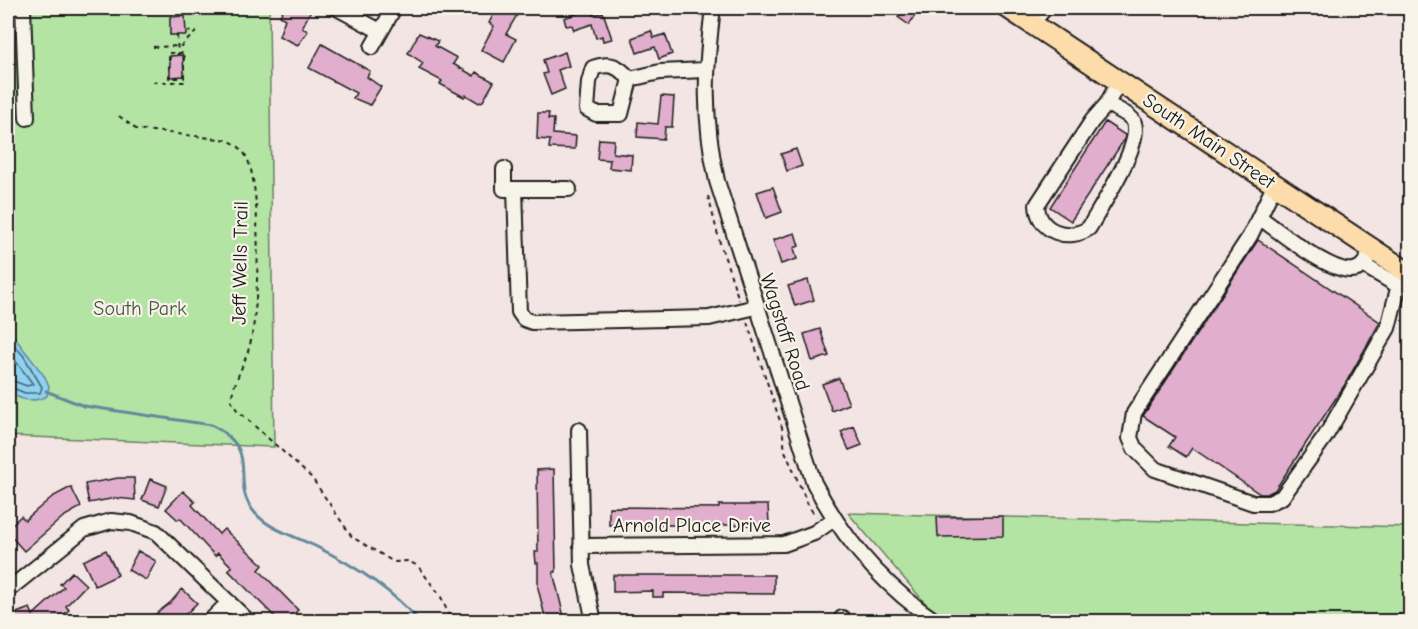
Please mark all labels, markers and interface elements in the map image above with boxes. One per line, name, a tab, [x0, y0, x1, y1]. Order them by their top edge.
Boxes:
street label: South Main Street	[1139, 88, 1280, 194]
street label: Jeff Wells Trail	[227, 201, 253, 325]
street label: Wagstaff Road	[755, 271, 815, 393]
park label: South Park	[93, 297, 187, 320]
street label: Arnold Place Drive	[613, 514, 771, 537]

